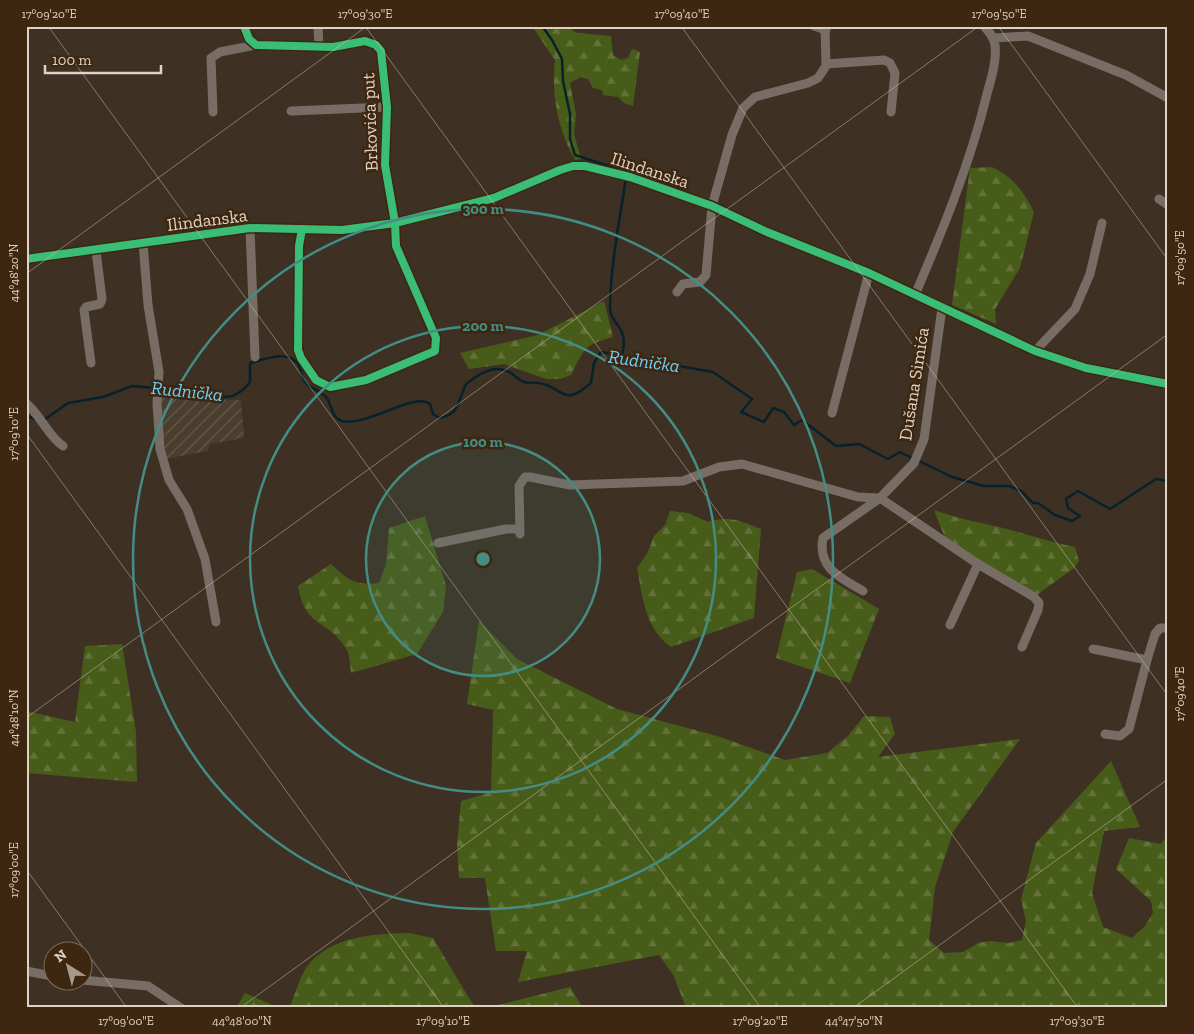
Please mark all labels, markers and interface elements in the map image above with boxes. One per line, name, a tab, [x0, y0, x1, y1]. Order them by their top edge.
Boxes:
text: 17°09'20"E	[22, 7, 77, 21]
text: 17°09'30"E	[338, 7, 392, 21]
text: 17°09'40"E	[655, 7, 709, 21]
text: 17°09'50"E	[972, 7, 1026, 21]
scale bar	[45, 42, 161, 74]
text: 100 m	[52, 51, 91, 69]
street label: Brkovića put	[357, 72, 383, 172]
street label: Ilindanska	[608, 147, 692, 193]
text: 300 m	[462, 200, 504, 218]
street label: Ilindanska	[166, 204, 249, 236]
text: 17°09'50"E	[1173, 231, 1187, 285]
text: 44°48'20"N	[7, 244, 21, 302]
text: 200 m	[462, 317, 504, 335]
street label: Dušana Simića	[894, 325, 934, 442]
water label: Rudnička	[607, 345, 681, 377]
water label: Rudnička	[150, 376, 224, 406]
text: 17°09'10"E	[7, 407, 21, 461]
text: 100 m	[463, 433, 503, 451]
centre of rings	[474, 550, 492, 568]
text: 17°09'40"E	[1173, 667, 1187, 721]
text: 44°48'10"N	[7, 689, 21, 747]
text: 17°09'00"E	[7, 842, 21, 898]
north arrow	[42, 942, 92, 992]
text: N	[51, 946, 70, 966]
text: 17°09'00"E	[98, 1014, 154, 1028]
text: 44°48'00"N	[212, 1014, 272, 1028]
text: 17°09'10"E	[416, 1014, 470, 1028]
text: 17°09'20"E	[733, 1014, 788, 1028]
text: 44°47'50"N	[825, 1014, 883, 1028]
text: 17°09'30"E	[1050, 1014, 1104, 1028]

